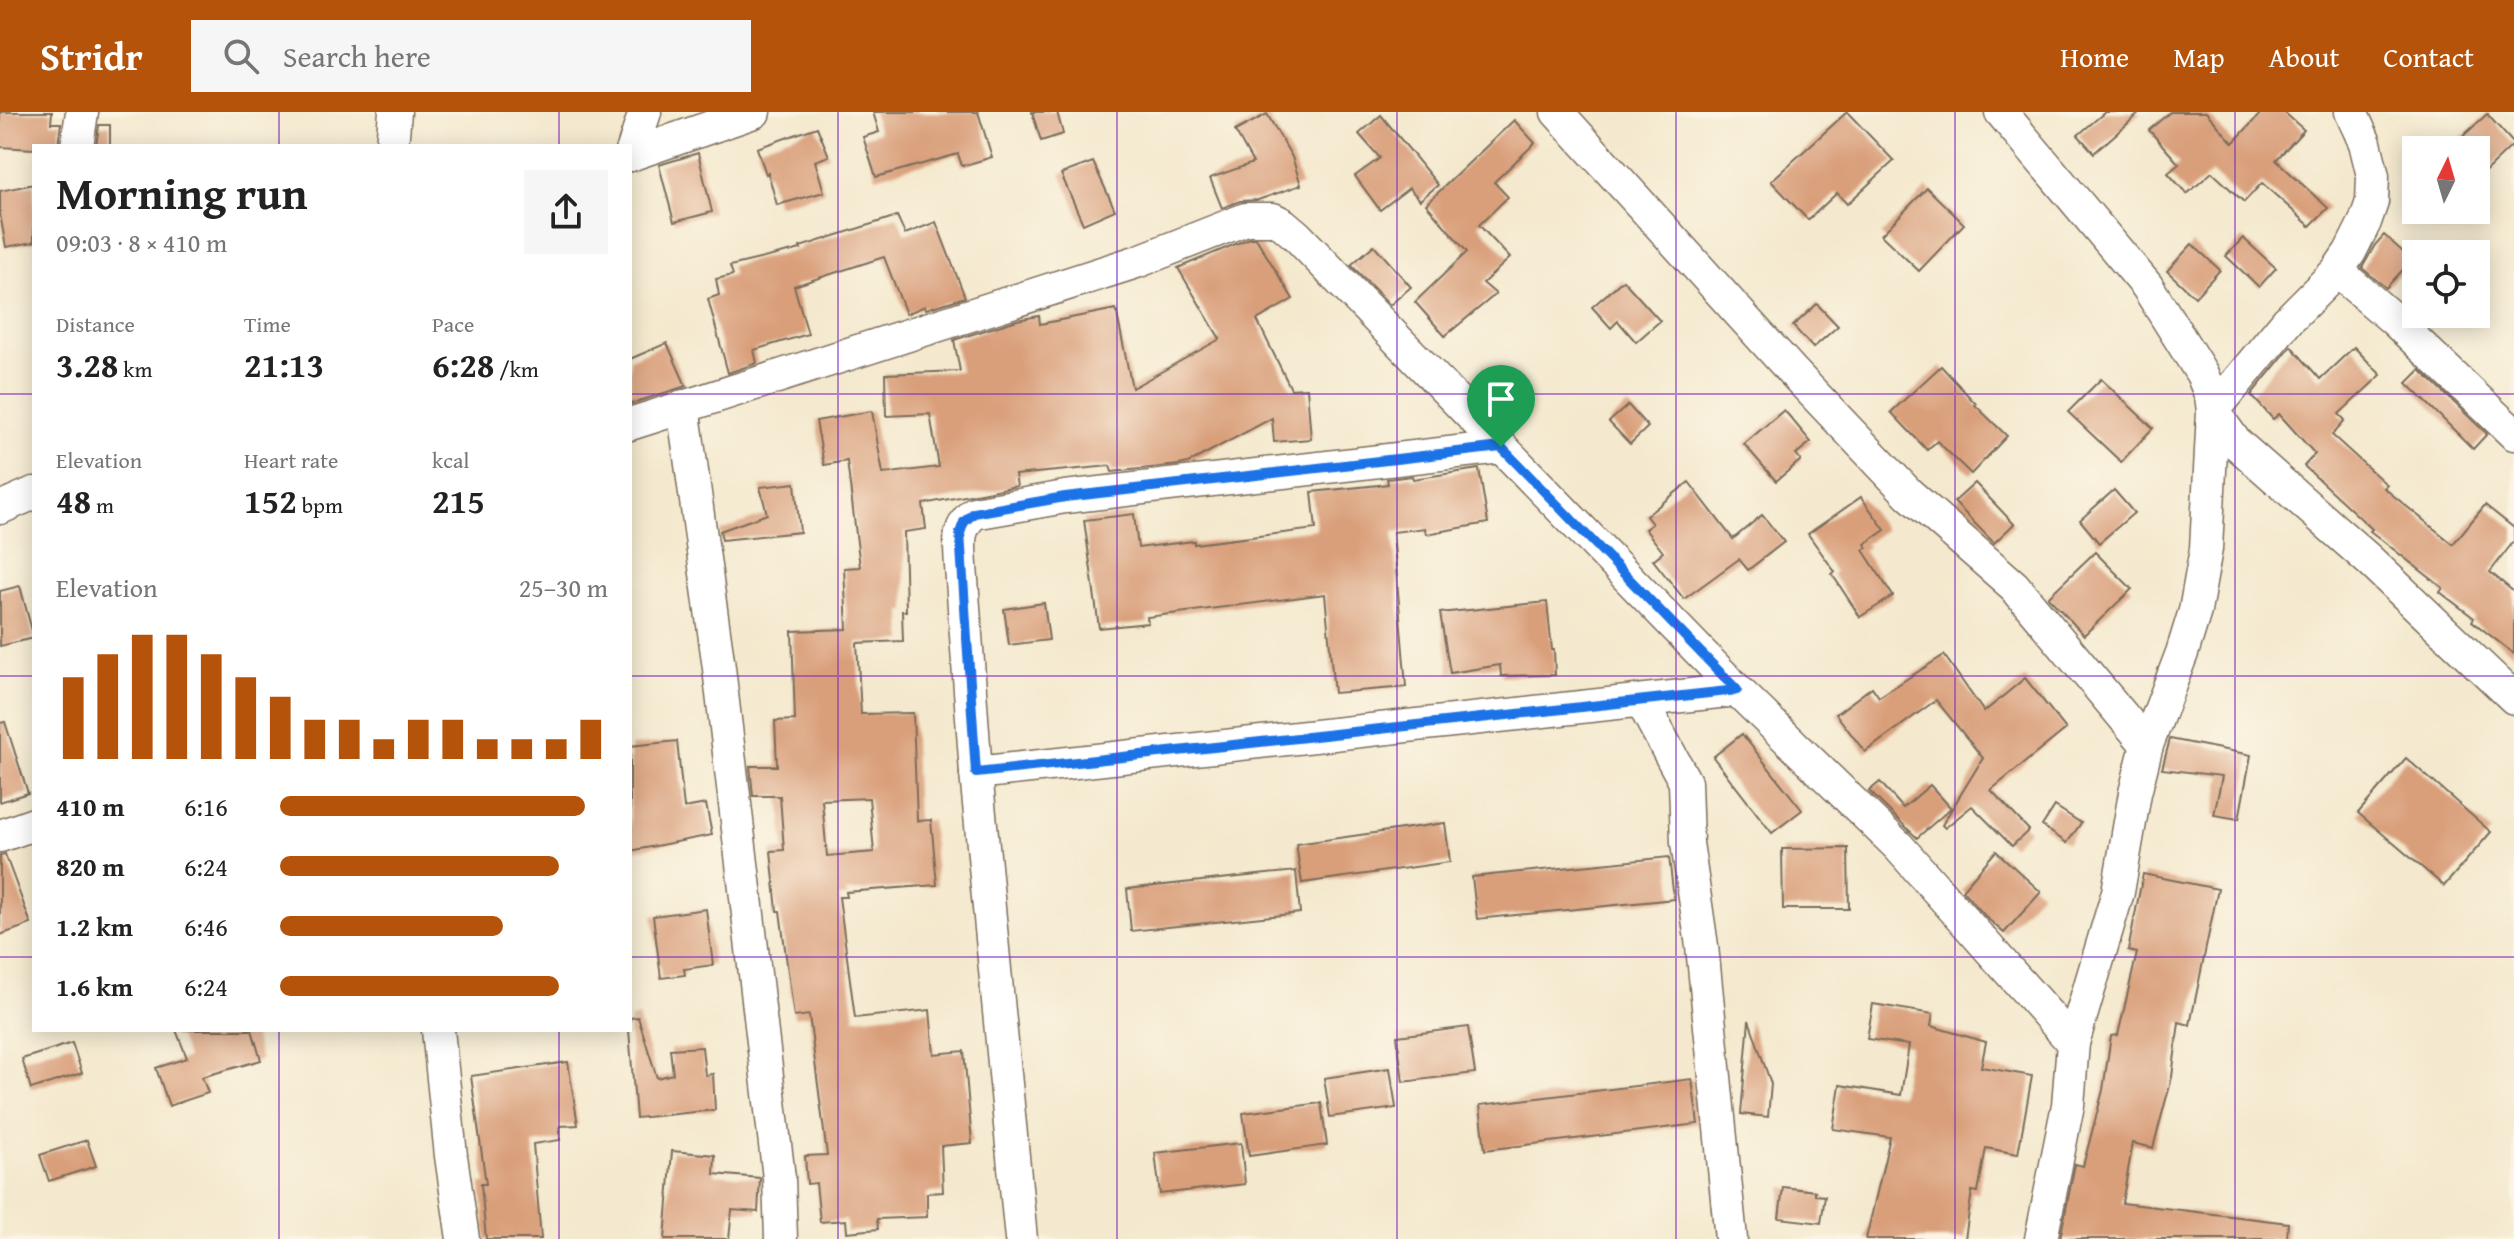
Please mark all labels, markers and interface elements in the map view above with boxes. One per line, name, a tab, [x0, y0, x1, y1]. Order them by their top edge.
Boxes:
search box	[191, 20, 751, 92]
text: Stridr	[40, 28, 143, 84]
icon: search	[219, 34, 263, 78]
text: Search here	[283, 34, 431, 78]
text: Home	[2060, 36, 2129, 77]
text: Map	[2173, 36, 2225, 77]
text: About	[2269, 36, 2339, 77]
text: Contact	[2383, 36, 2474, 77]
north arrow	[2402, 136, 2490, 224]
map controls	[2402, 136, 2490, 328]
text: Morning run	[56, 161, 307, 225]
button: share	[524, 170, 608, 254]
text: 09:03 · 8 × 410 m	[56, 223, 227, 262]
button: locate	[2402, 240, 2490, 328]
text: Distance	[56, 308, 135, 340]
text: Time	[244, 308, 291, 340]
text: Pace	[432, 308, 474, 340]
text: 3.28	[56, 340, 118, 389]
text: 21:13	[244, 340, 324, 389]
text: 6:28	[432, 340, 494, 389]
text: km	[118, 353, 152, 385]
text: /km	[494, 353, 539, 385]
pin	[1467, 365, 1535, 447]
icon: arrive	[1479, 377, 1523, 421]
text: Elevation	[56, 444, 142, 476]
text: Heart rate	[244, 444, 338, 476]
text: kcal	[432, 444, 470, 476]
text: 48	[56, 476, 91, 525]
text: 152	[244, 476, 297, 525]
text: 215	[432, 476, 485, 525]
text: m	[91, 489, 114, 521]
text: bpm	[297, 489, 343, 521]
text: Elevation	[56, 568, 158, 607]
text: 25–30 m	[519, 568, 608, 607]
text: 410 m	[56, 787, 124, 826]
text: 6:16	[184, 787, 228, 826]
text: 820 m	[56, 847, 124, 886]
text: 6:24	[184, 847, 228, 886]
text: 1.2 km	[56, 907, 133, 946]
text: 6:46	[184, 907, 228, 946]
text: 1.6 km	[56, 967, 133, 1006]
text: 6:24	[184, 967, 228, 1006]

